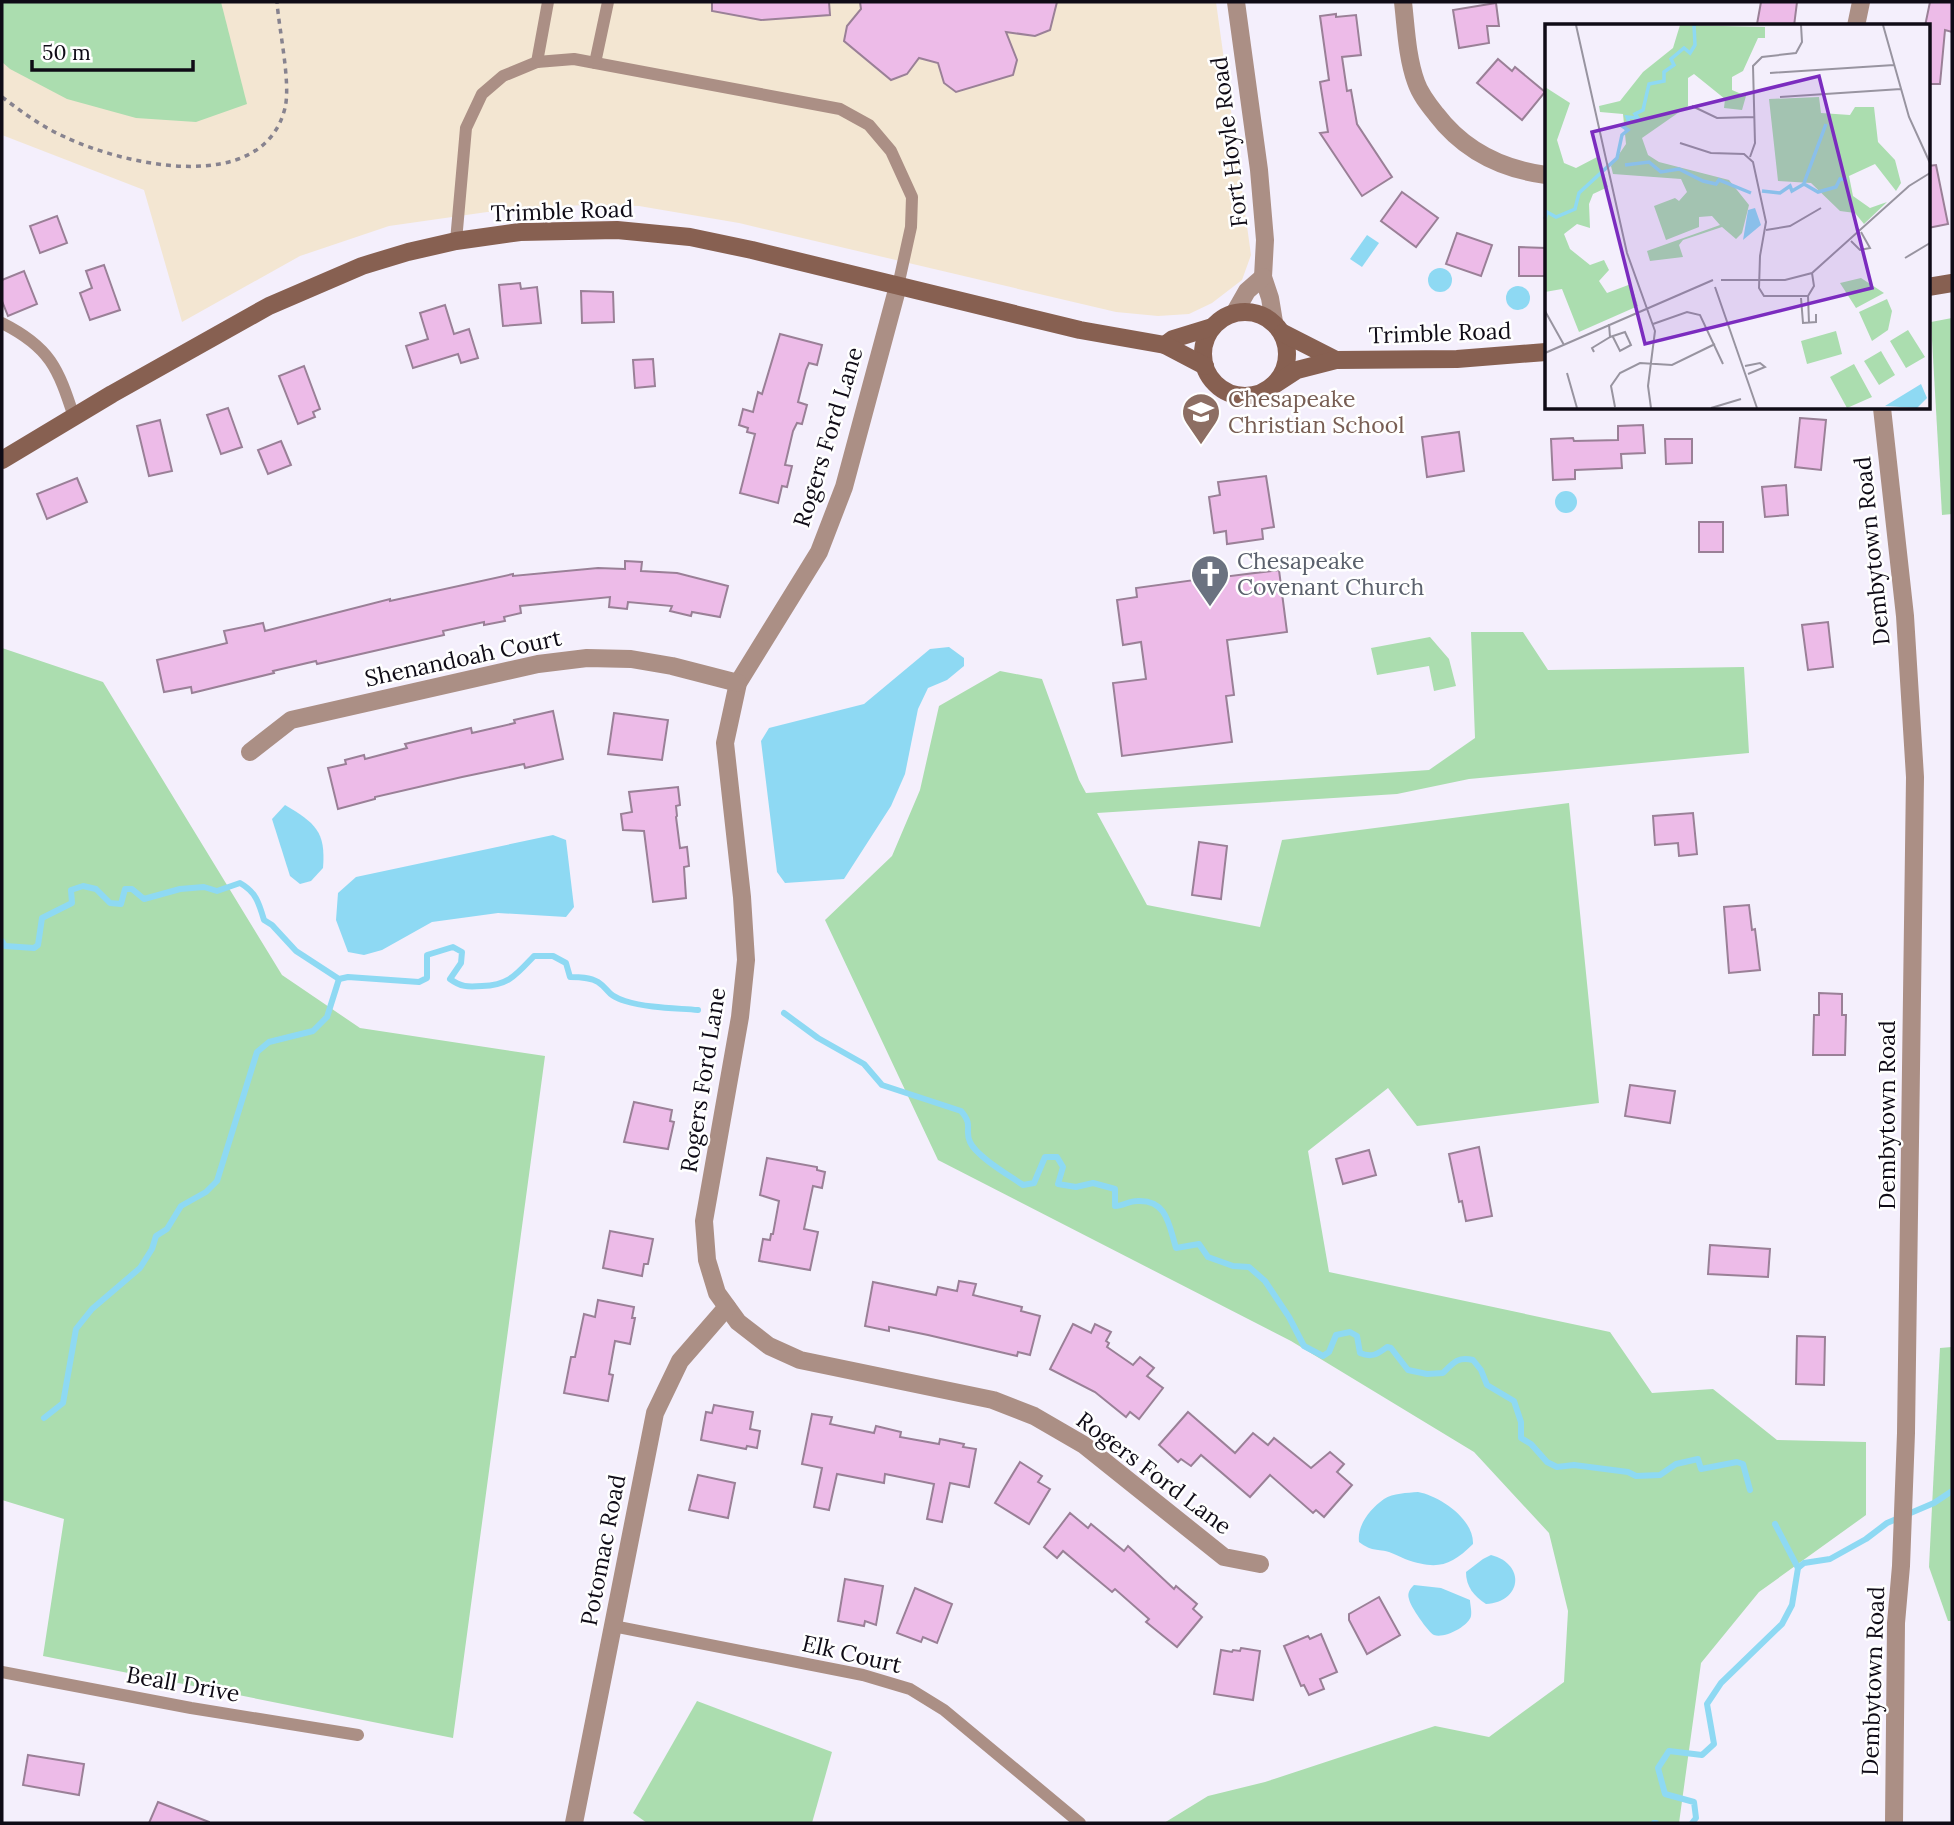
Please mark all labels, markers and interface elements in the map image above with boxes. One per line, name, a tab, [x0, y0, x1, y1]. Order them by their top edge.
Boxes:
inset map	[1545, 24, 1930, 410]
scale bar	[32, 28, 192, 72]
text: 50 m	[42, 39, 91, 66]
street label: Fort Hoyle Road	[1204, 55, 1253, 229]
street label: Trimble Road	[490, 194, 634, 227]
street label: Trimble Road	[1368, 316, 1512, 349]
street label: Rogers Ford Lane	[786, 343, 869, 530]
place label: Chesapeake Christian School	[1228, 384, 1404, 439]
school or university icon: Chesapeake Christian School	[1180, 391, 1222, 446]
street label: Dembytown Road	[1847, 455, 1896, 647]
place label: Chesapeake Covenant Church	[1237, 546, 1425, 601]
church icon: Chesapeake Covenant Church	[1189, 553, 1231, 608]
street label: Shenandoah Court	[362, 622, 564, 693]
street label: Rogers Ford Lane	[674, 985, 731, 1174]
street label: Dembytown Road	[1872, 1020, 1901, 1210]
street label: Rogers Ford Lane	[1071, 1405, 1238, 1540]
street label: Potomac Road	[574, 1472, 631, 1628]
street label: Dembytown Road	[1855, 1586, 1890, 1776]
street label: Elk Court	[800, 1628, 905, 1679]
street label: Beall Drive	[124, 1659, 242, 1708]

